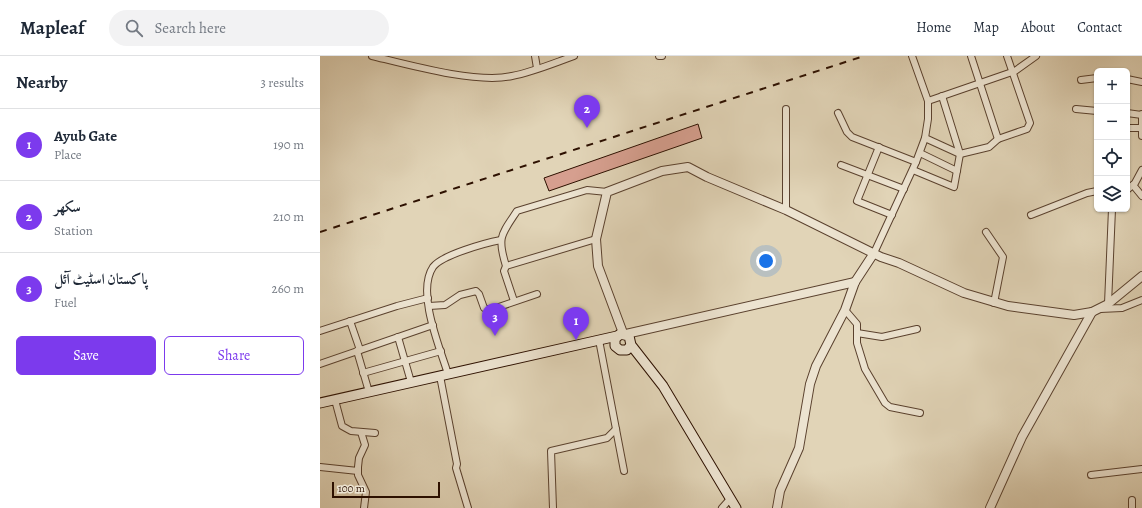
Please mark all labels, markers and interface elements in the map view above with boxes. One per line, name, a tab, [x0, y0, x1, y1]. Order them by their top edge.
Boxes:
search box	[109, 10, 389, 46]
text: Mapleaf	[20, 15, 85, 41]
icon: search	[123, 17, 145, 39]
text: Search here	[155, 18, 226, 38]
text: Home	[916, 18, 951, 37]
text: Map	[973, 18, 999, 37]
text: About	[1021, 18, 1055, 37]
text: Contact	[1077, 18, 1122, 37]
map controls	[1094, 68, 1130, 212]
button: +	[1094, 68, 1130, 104]
text: Nearby	[16, 71, 67, 94]
text: 3 results	[260, 74, 304, 91]
pin: 2	[574, 95, 600, 128]
button: −	[1094, 104, 1130, 140]
text: Ayub Gate	[54, 126, 117, 146]
text: 1	[27, 136, 31, 153]
text: 190 m	[273, 136, 304, 153]
button: locate	[1094, 140, 1130, 176]
text: Place	[54, 146, 82, 163]
button: layers	[1094, 176, 1130, 212]
text: سكهر	[54, 197, 81, 217]
text: 2	[26, 208, 32, 225]
text: 210 m	[273, 208, 304, 225]
text: Station	[54, 222, 93, 239]
your location	[756, 251, 776, 271]
text: پاکستان اسٹیٹ آئل	[54, 269, 148, 289]
text: 3	[26, 280, 32, 297]
text: 260 m	[271, 280, 304, 297]
text: Fuel	[54, 294, 77, 311]
pin: 3	[482, 303, 508, 336]
pin: 1	[563, 307, 589, 340]
button: Save	[16, 336, 156, 375]
button: Share	[164, 336, 304, 375]
scale bar	[332, 480, 440, 499]
text: 100 m	[338, 481, 365, 496]

